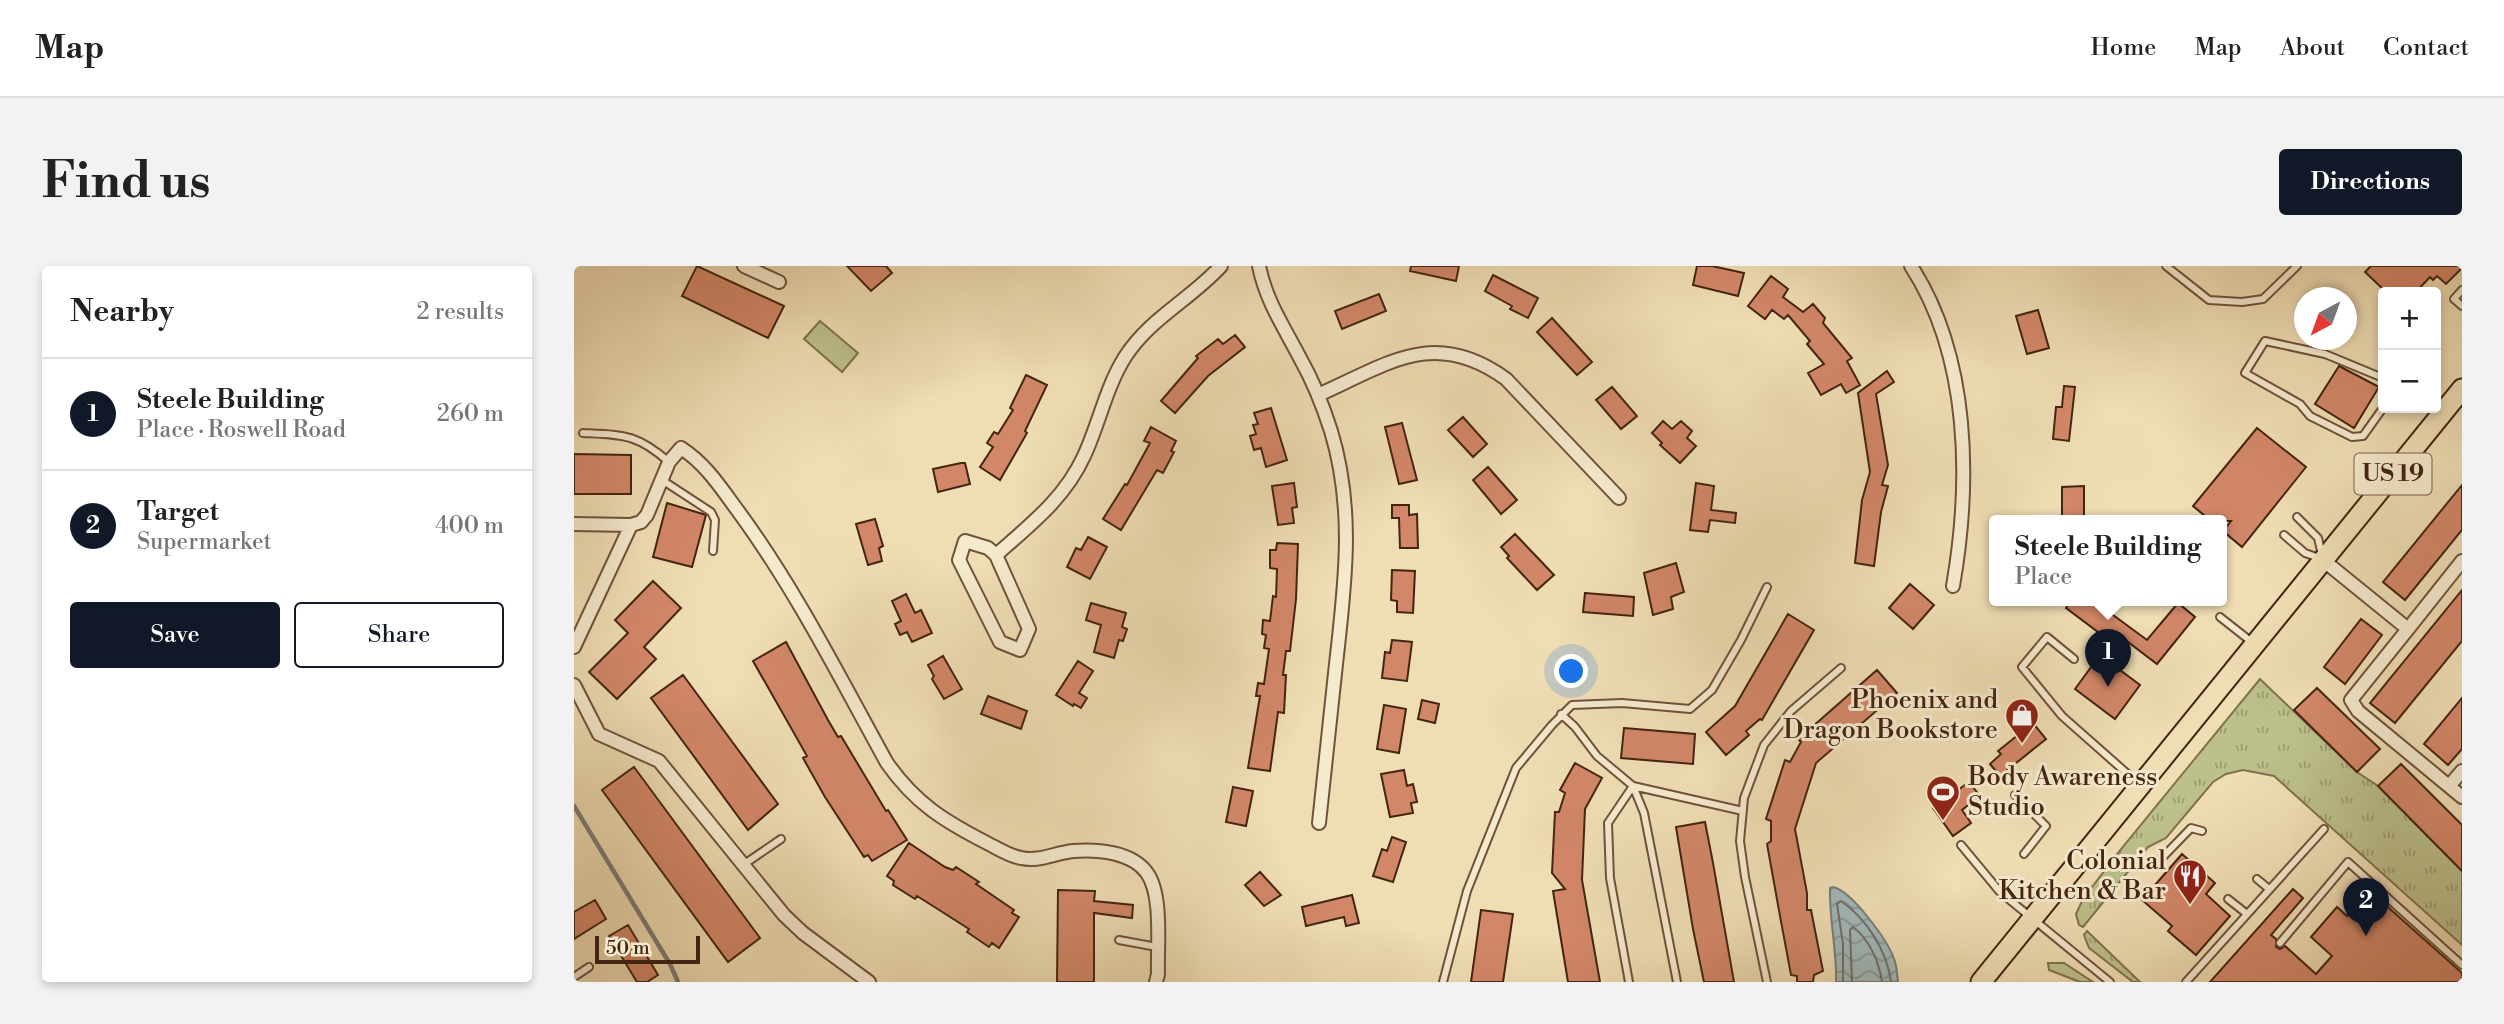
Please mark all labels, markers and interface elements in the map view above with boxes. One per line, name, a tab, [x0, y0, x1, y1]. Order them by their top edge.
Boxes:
text: Map	[35, 28, 104, 69]
text: Home	[2091, 33, 2156, 63]
text: Map	[2194, 33, 2242, 63]
text: About	[2280, 33, 2345, 63]
text: Contact	[2383, 33, 2469, 63]
button: Directions	[2279, 149, 2462, 215]
text: Find us	[42, 152, 211, 213]
north arrow	[2294, 287, 2357, 350]
map controls	[2378, 287, 2441, 413]
button: +	[2378, 287, 2441, 350]
text: Nearby	[70, 293, 174, 331]
text: 2 results	[417, 298, 504, 326]
button: −	[2378, 350, 2441, 413]
text: Steele Building	[137, 384, 324, 416]
text: 1	[87, 400, 99, 428]
text: 260 m	[437, 400, 504, 428]
text: Place · Roswell Road	[137, 416, 346, 444]
road number: US 19	[2354, 454, 2431, 495]
text: Target	[137, 496, 219, 528]
text: 2	[86, 512, 100, 540]
text: 400 m	[435, 512, 504, 540]
popup	[1989, 515, 2227, 606]
text: Supermarket	[137, 528, 272, 556]
text: Steele Building	[2015, 531, 2201, 563]
text: Place	[2015, 563, 2072, 591]
button: Save	[70, 602, 280, 668]
button: Share	[294, 602, 504, 668]
pin: 1	[2085, 629, 2131, 687]
your location	[1554, 654, 1588, 688]
place label: Phoenix and Dragon Bookstore	[1783, 684, 1998, 746]
shop icon: Phoenix and Dragon Bookstore	[2003, 696, 2041, 745]
place label: Body Awareness Studio	[1967, 761, 2157, 823]
sports icon: Body Awareness Studio	[1924, 773, 1962, 822]
place label: Colonial Kitchen & Bar	[1999, 845, 2166, 907]
restaurant icon: Colonial Kitchen & Bar	[2171, 857, 2209, 906]
pin: 2	[2343, 878, 2389, 936]
scale bar	[595, 933, 700, 965]
text: 50 m	[606, 936, 650, 960]

